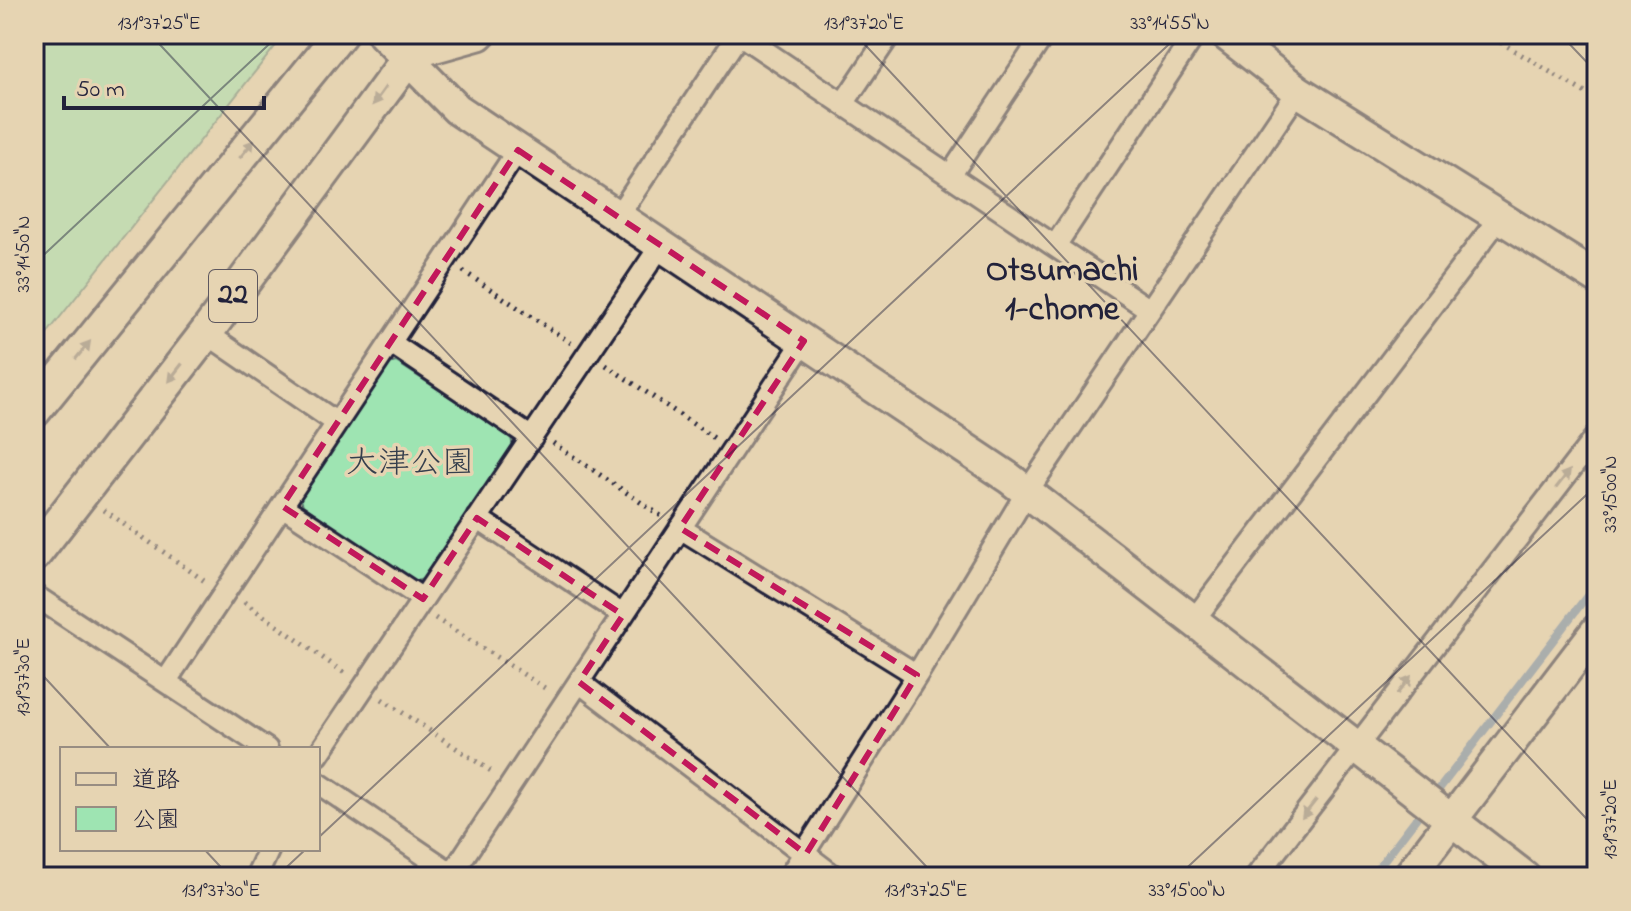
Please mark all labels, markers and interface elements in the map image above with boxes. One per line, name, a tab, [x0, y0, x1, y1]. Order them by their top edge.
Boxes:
text: 131°37'25"E	[117, 10, 201, 39]
text: 131°37'20"E	[824, 10, 904, 39]
text: 33°14'55"N	[1130, 10, 1210, 39]
scale bar	[64, 60, 264, 110]
text: 50 m	[76, 73, 125, 108]
one-way arrow	[372, 86, 388, 106]
one-way arrow	[238, 139, 255, 159]
text: 33°14'50"N	[10, 216, 39, 292]
district label: Otsumachi 1-chome	[986, 247, 1138, 336]
road number: 22	[209, 270, 257, 322]
one-way arrow	[74, 340, 91, 360]
one-way arrow	[167, 363, 184, 383]
park label: 大津公園	[346, 441, 474, 488]
text: 33°15'00"N	[1597, 455, 1626, 533]
one-way arrow	[1554, 469, 1571, 489]
text: 131°37'30"E	[10, 638, 39, 716]
one-way arrow	[1396, 675, 1412, 695]
legend	[60, 747, 320, 851]
text: 道路	[132, 764, 180, 799]
text: 131°37'20"E	[1597, 779, 1626, 859]
one-way arrow	[1302, 799, 1318, 819]
text: 公園	[132, 804, 180, 839]
text: 131°37'30"E	[182, 877, 260, 906]
text: 131°37'25"E	[884, 877, 968, 906]
text: 33°15'00"N	[1148, 877, 1226, 906]

